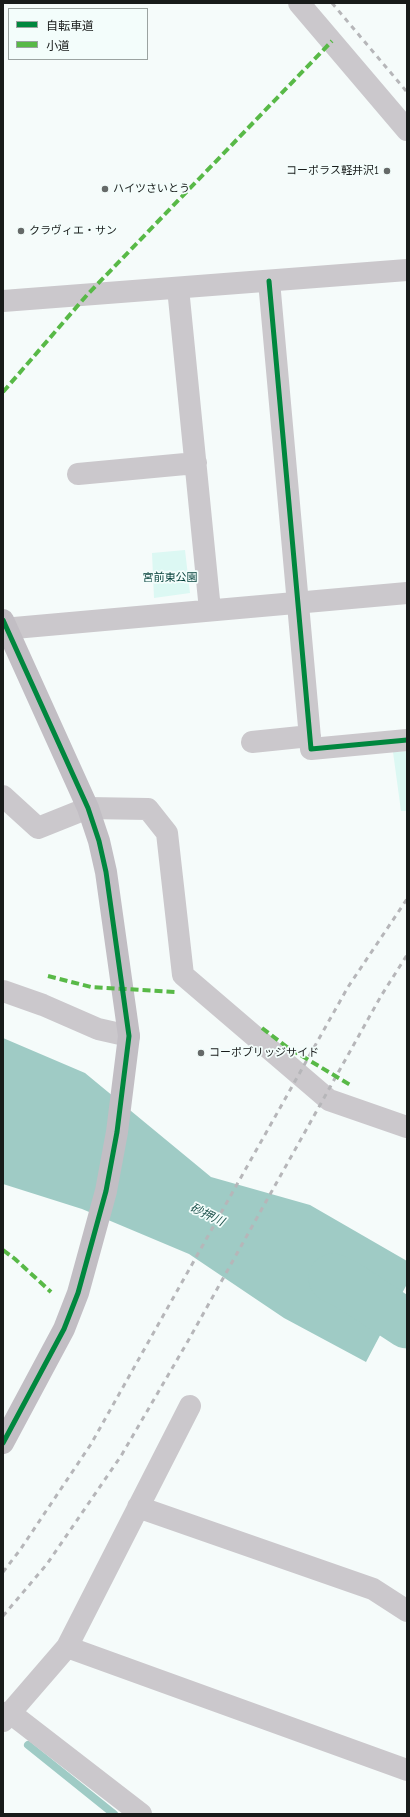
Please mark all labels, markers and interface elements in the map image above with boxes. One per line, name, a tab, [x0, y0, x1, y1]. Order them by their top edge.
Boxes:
legend	[8, 8, 148, 60]
text: 自転車道	[46, 18, 94, 33]
text: 小道	[46, 38, 70, 53]
place label: コーポラス軽井沢1	[286, 164, 379, 178]
marker: コーポラス軽井沢1	[382, 166, 392, 176]
place label: ハイツさいとう	[113, 182, 190, 196]
marker: ハイツさいとう	[100, 184, 110, 194]
place label: クラヴィエ・サン	[29, 224, 117, 238]
marker: クラヴィエ・サン	[16, 226, 26, 236]
park label: 宮前東公園	[143, 571, 197, 585]
place label: コーポブリッジサイド	[209, 1046, 319, 1060]
marker: コーポブリッジサイド	[196, 1048, 206, 1058]
water label: 砂押川	[188, 1201, 226, 1229]

